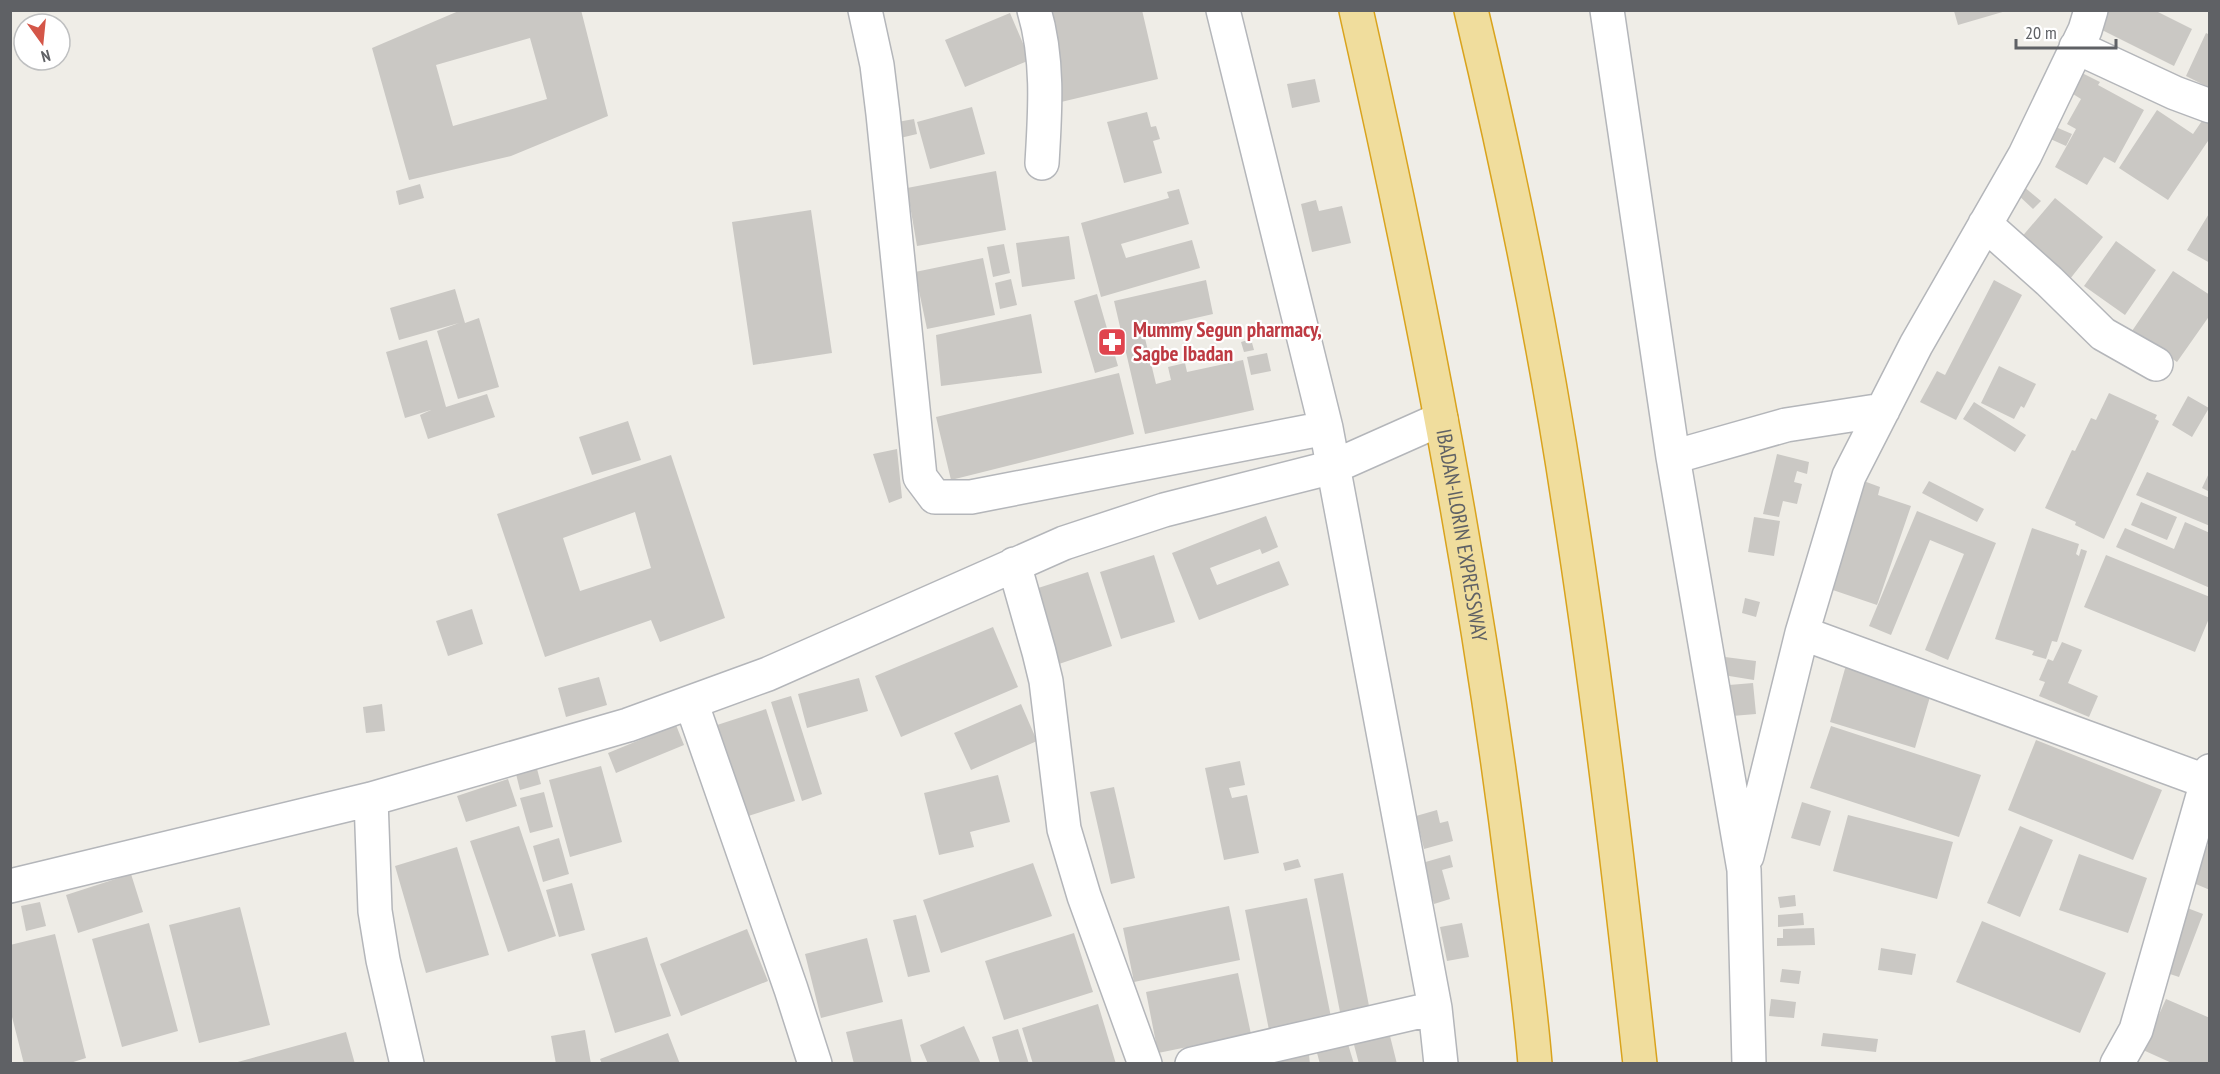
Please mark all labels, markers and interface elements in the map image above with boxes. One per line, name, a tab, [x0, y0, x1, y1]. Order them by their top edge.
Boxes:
north arrow	[12, 12, 72, 72]
scale bar	[2016, 12, 2116, 50]
text: 20 m	[2025, 21, 2057, 44]
text: N	[39, 46, 53, 67]
place label: Mummy Segun pharmacy, Sagbe Ibadan	[1133, 316, 1322, 367]
pharmacy icon: Mummy Segun pharmacy, Sagbe Ibadan	[1096, 326, 1128, 358]
street label: IBADAN-ILORIN EXPRESSWAY	[1430, 427, 1494, 644]

